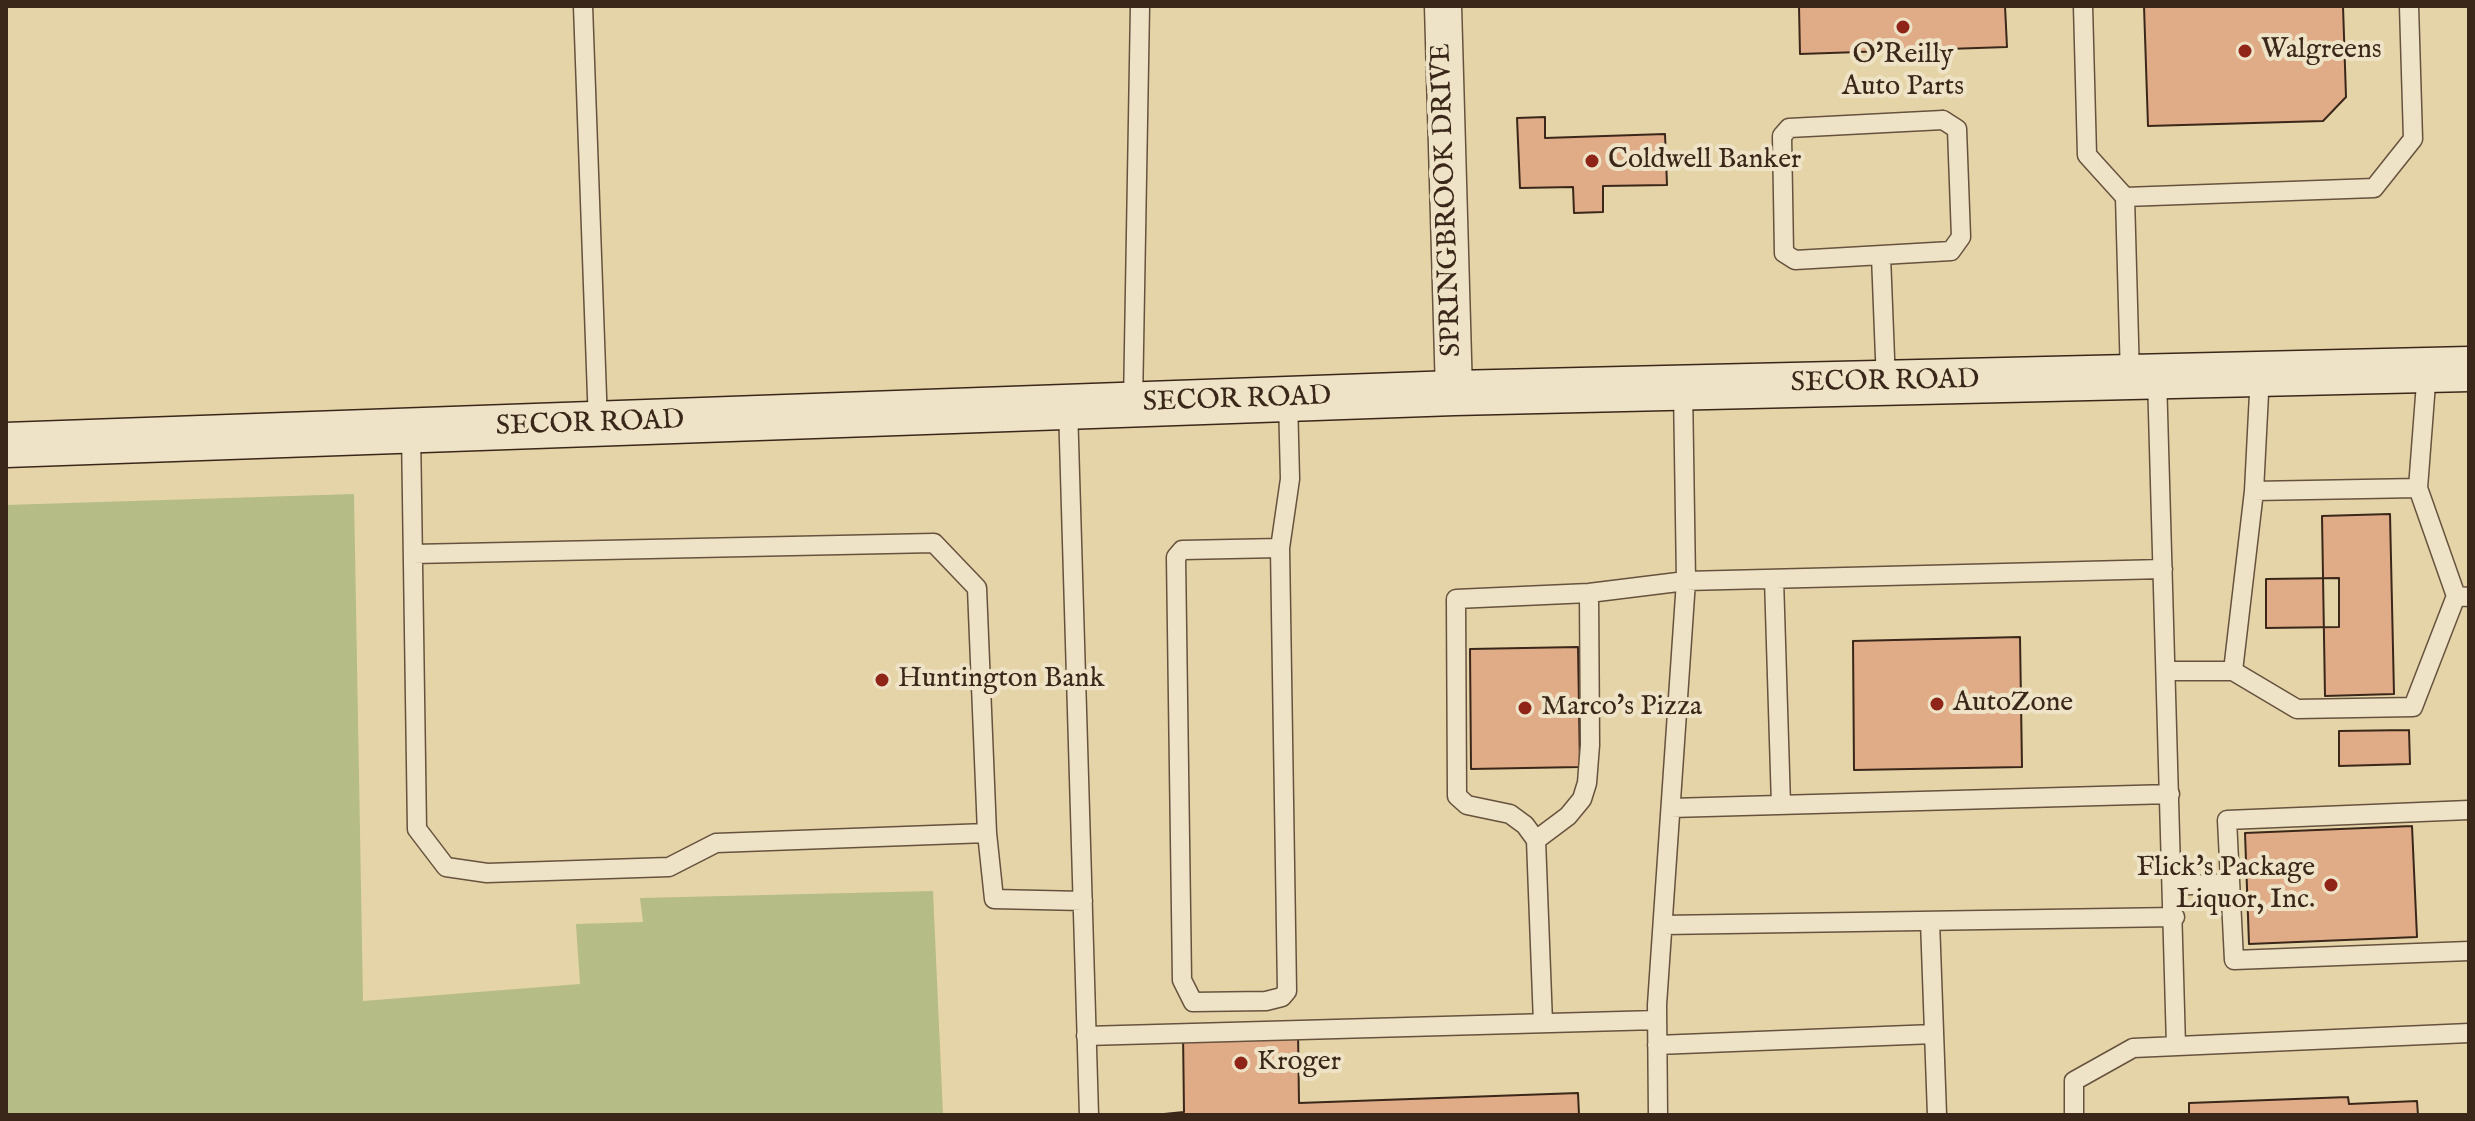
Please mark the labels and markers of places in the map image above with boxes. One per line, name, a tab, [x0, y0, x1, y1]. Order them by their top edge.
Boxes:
marker: O'Reilly Auto Parts	[1894, 18, 1912, 36]
place label: Walgreens	[2261, 34, 2382, 68]
place label: O'Reilly Auto Parts	[1842, 39, 1964, 105]
marker: Walgreens	[2236, 42, 2254, 60]
place label: Coldwell Banker	[1608, 144, 1801, 178]
marker: Coldwell Banker	[1583, 152, 1601, 170]
place label: Huntington Bank	[898, 663, 1104, 697]
marker: Huntington Bank	[873, 671, 891, 689]
place label: AutoZone	[1953, 687, 2073, 721]
place label: Marco's Pizza	[1541, 691, 1702, 725]
marker: AutoZone	[1928, 695, 1946, 713]
marker: Marco's Pizza	[1516, 699, 1534, 717]
place label: Flick's Package Liquor, Inc.	[2136, 852, 2315, 918]
marker: Flick's Package Liquor, Inc.	[2322, 876, 2340, 894]
place label: Kroger	[1257, 1046, 1341, 1080]
marker: Kroger	[1232, 1054, 1250, 1072]

